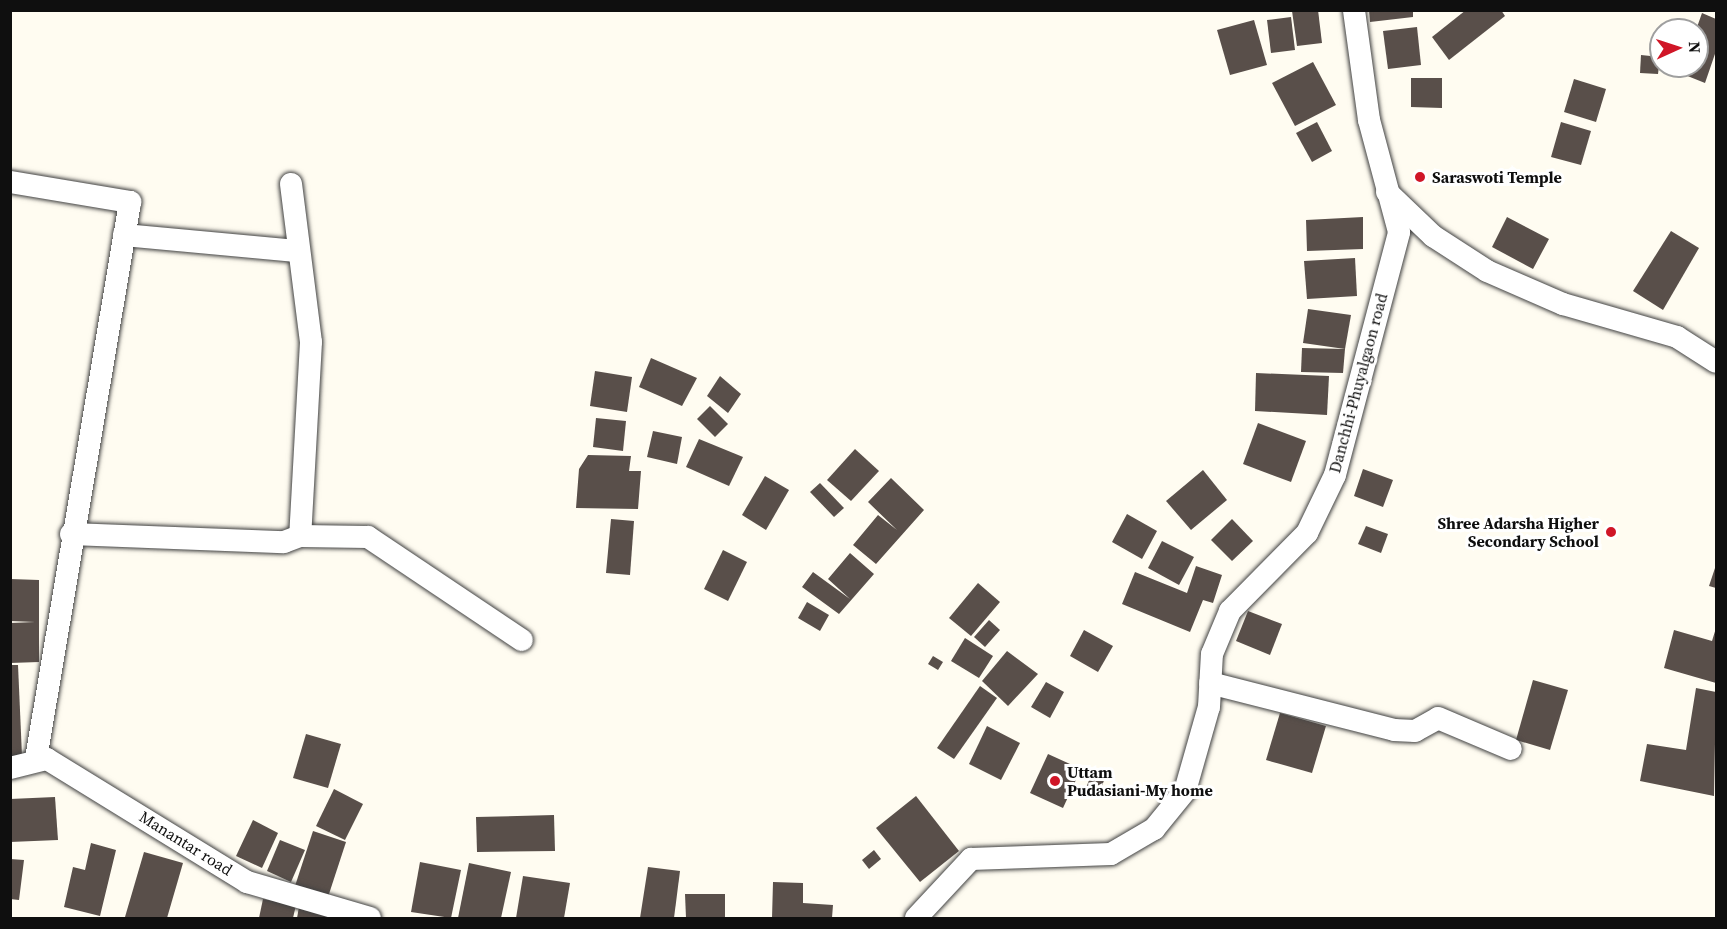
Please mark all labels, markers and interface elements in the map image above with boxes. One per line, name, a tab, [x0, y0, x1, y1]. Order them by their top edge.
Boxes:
north arrow	[1649, 18, 1709, 78]
text: N	[1684, 41, 1706, 54]
place label: Saraswoti Temple	[1432, 167, 1562, 187]
marker: Saraswoti Temple	[1413, 170, 1427, 184]
street label: Danchhi-Phuyalgaon road	[1325, 291, 1391, 475]
place label: Shree Adarsha Higher Secondary School	[1437, 513, 1599, 551]
marker: Shree Adarsha Higher Secondary School	[1604, 525, 1618, 539]
place label: Uttam Pudasiani-My home	[1067, 762, 1213, 800]
marker: Uttam Pudasiani-My home	[1048, 774, 1062, 788]
street label: Manantar road	[136, 807, 236, 879]

